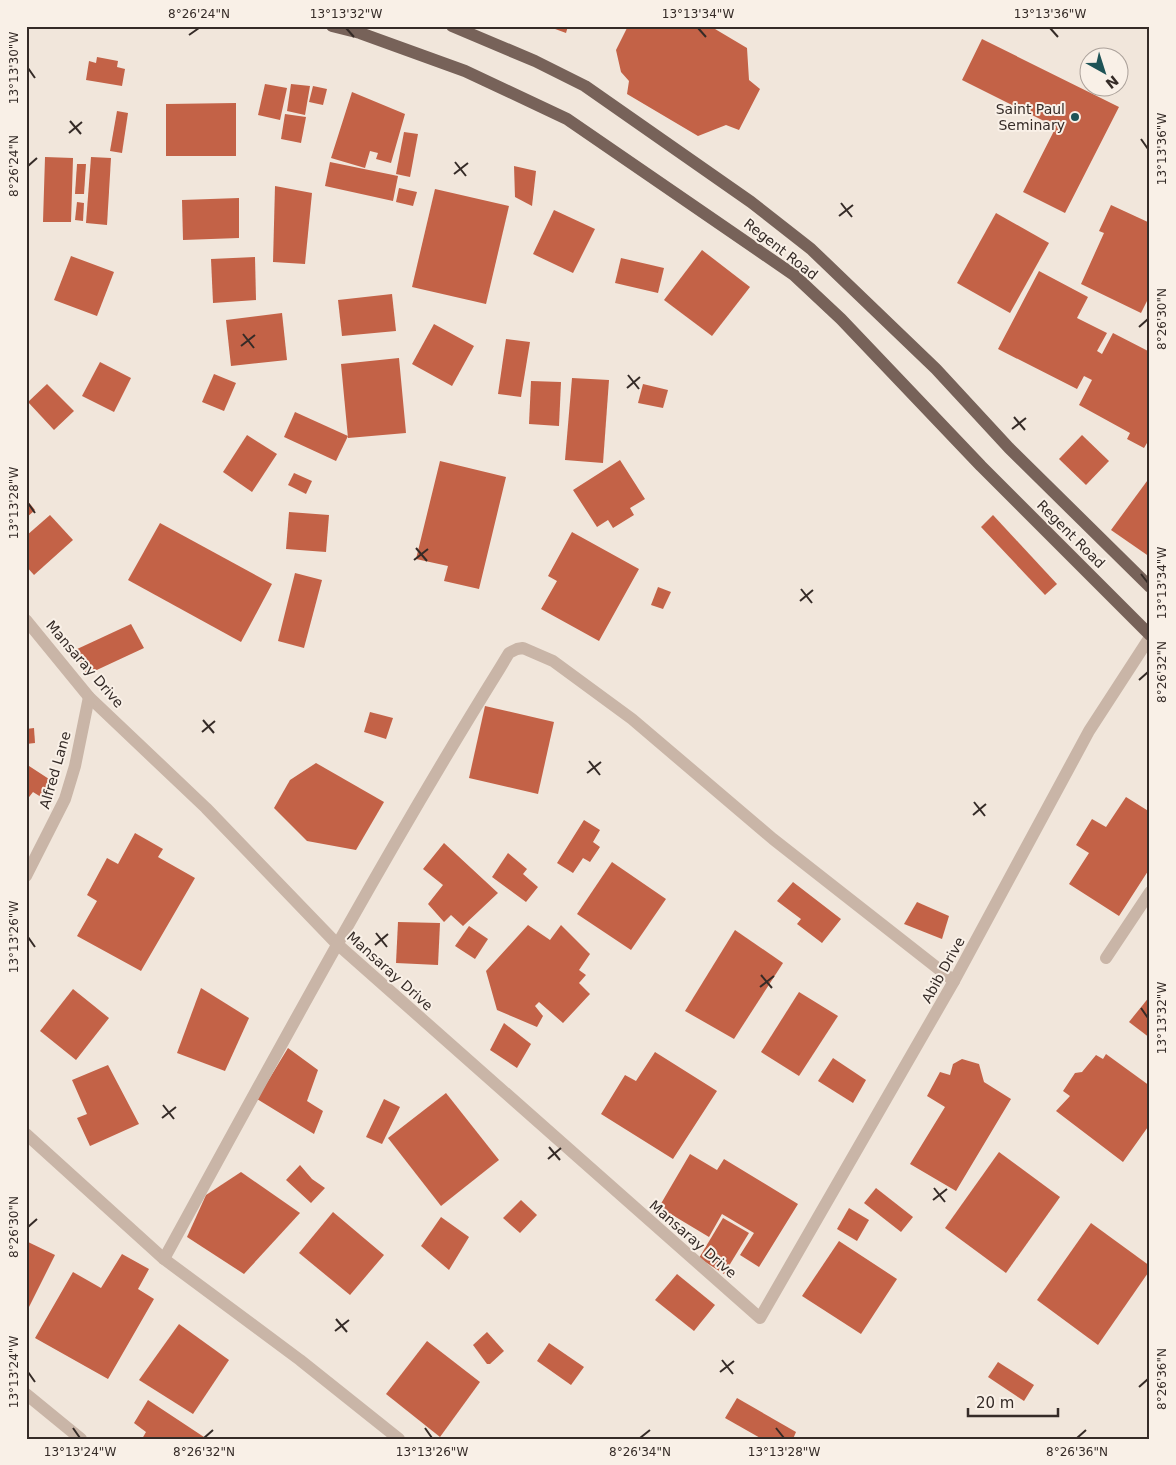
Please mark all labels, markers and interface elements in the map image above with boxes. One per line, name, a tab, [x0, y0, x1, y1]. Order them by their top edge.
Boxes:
text: 8°26'24"N	[168, 7, 230, 21]
text: 13°13'32"W	[310, 7, 382, 21]
text: 13°13'34"W	[662, 7, 734, 21]
text: 13°13'36"W	[1014, 7, 1086, 21]
text: 13°13'30"W	[7, 32, 21, 104]
north arrow	[1078, 48, 1128, 98]
text: N	[1103, 72, 1122, 92]
place label: Saint Paul Seminary	[996, 101, 1065, 133]
marker: Saint Paul Seminary	[1069, 111, 1081, 123]
text: 13°13'36"W	[1155, 113, 1169, 185]
text: 8°26'24"N	[7, 135, 21, 197]
street label: Regent Road	[741, 215, 821, 283]
text: 8°26'30"N	[1155, 288, 1169, 350]
text: 13°13'28"W	[7, 467, 21, 539]
street label: Regent Road	[1034, 497, 1108, 571]
text: 13°13'34"W	[1155, 547, 1169, 619]
street label: Mansaray Drive	[43, 617, 127, 711]
text: 8°26'32"N	[1155, 641, 1169, 703]
street label: Alfred Lane	[36, 730, 74, 810]
text: 13°13'26"W	[7, 901, 21, 973]
street label: Mansaray Drive	[344, 928, 436, 1014]
street label: Abib Drive	[918, 934, 968, 1006]
text: 13°13'32"W	[1155, 982, 1169, 1054]
text: 8°26'30"N	[7, 1196, 21, 1258]
street label: Mansaray Drive	[646, 1197, 740, 1281]
text: 13°13'24"W	[7, 1336, 21, 1408]
text: 8°26'36"N	[1155, 1348, 1169, 1410]
scale bar	[968, 1385, 1058, 1417]
text: 20 m	[976, 1394, 1014, 1412]
text: 13°13'24"W	[44, 1445, 116, 1459]
text: 8°26'32"N	[173, 1445, 235, 1459]
text: 13°13'26"W	[396, 1445, 468, 1459]
text: 8°26'34"N	[609, 1445, 671, 1459]
text: 13°13'28"W	[748, 1445, 820, 1459]
text: 8°26'36"N	[1046, 1445, 1108, 1459]

